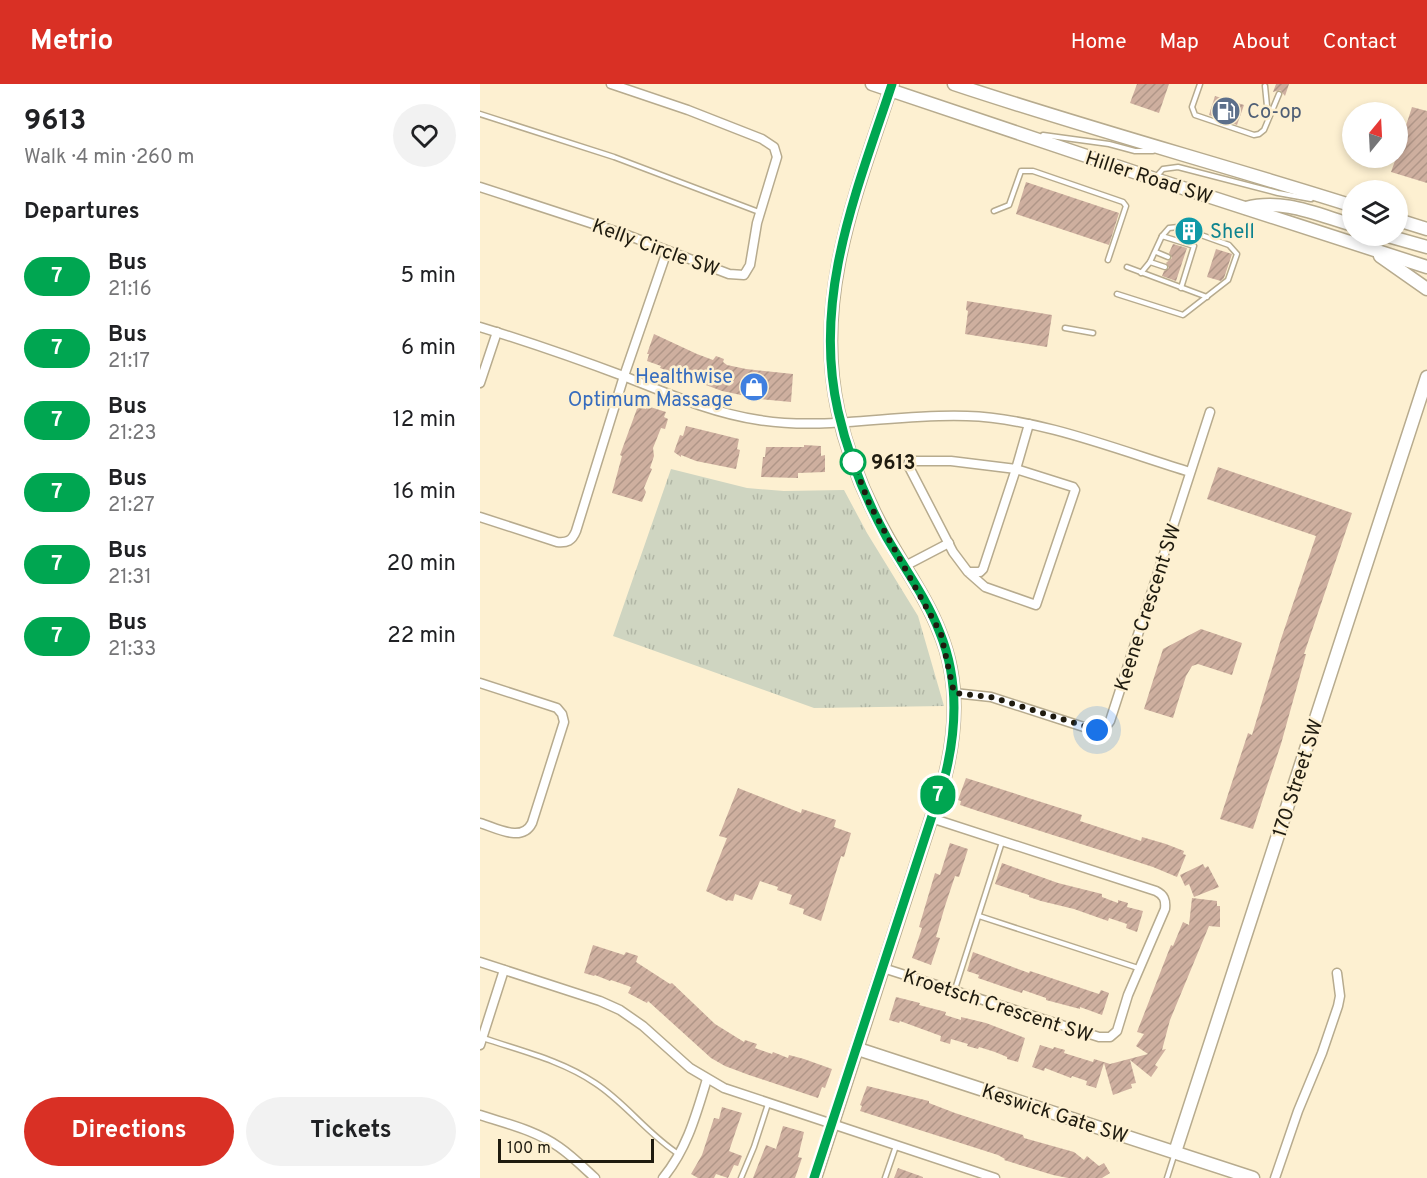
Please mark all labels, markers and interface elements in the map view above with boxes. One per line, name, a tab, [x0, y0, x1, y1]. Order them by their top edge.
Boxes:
text: Metrio	[30, 24, 113, 60]
text: Home	[1071, 29, 1127, 56]
text: Map	[1160, 29, 1199, 56]
text: About	[1232, 29, 1290, 56]
text: Contact	[1323, 29, 1397, 56]
fuel station icon: Co-op	[1210, 95, 1242, 127]
place label: Co-op	[1247, 100, 1302, 126]
north arrow	[1342, 102, 1408, 168]
map controls	[1342, 102, 1408, 246]
text: 9613	[24, 104, 86, 140]
button: heart	[393, 104, 456, 167]
text: Walk · 4 min · 260 m	[24, 145, 195, 171]
street label: Hiller Road SW	[1081, 146, 1215, 212]
button: layers	[1342, 180, 1408, 246]
text: Departures	[24, 199, 140, 226]
street label: Kelly Circle SW	[588, 214, 723, 284]
building icon: Shell	[1173, 215, 1205, 247]
place label: Shell	[1210, 220, 1255, 246]
text: Bus	[108, 250, 147, 277]
text: 7	[51, 263, 63, 290]
text: 5 min	[401, 263, 456, 290]
text: 21:16	[108, 277, 152, 303]
text: Bus	[108, 322, 147, 349]
text: 7	[51, 335, 63, 362]
text: 6 min	[401, 335, 456, 362]
text: 21:17	[108, 349, 150, 375]
place label: Healthwise Optimum Massage	[568, 365, 733, 414]
shop icon: Healthwise Optimum Massage	[738, 371, 770, 403]
text: Bus	[108, 394, 147, 421]
text: 7	[51, 407, 63, 434]
text: 12 min	[393, 407, 456, 434]
text: 21:23	[108, 421, 156, 447]
marker: 9613	[840, 449, 866, 475]
place label: 9613	[871, 451, 916, 477]
text: Bus	[108, 466, 147, 493]
text: 7	[51, 479, 63, 506]
text: 16 min	[393, 479, 456, 506]
text: 21:27	[108, 493, 155, 519]
street label: Keene Crescent SW	[1110, 521, 1188, 695]
text: Bus	[108, 538, 147, 565]
text: 7	[51, 551, 63, 578]
text: 20 min	[387, 551, 456, 578]
text: 21:31	[108, 565, 152, 591]
text: Bus	[108, 610, 147, 637]
text: 7	[51, 623, 63, 650]
text: 22 min	[387, 623, 456, 650]
text: 21:33	[108, 637, 156, 663]
your location	[1082, 715, 1112, 745]
street label: 170 Street SW	[1268, 716, 1330, 841]
line badge: 7	[918, 776, 958, 814]
text: 7	[932, 782, 944, 809]
street label: Kroetsch Crescent SW	[899, 964, 1095, 1050]
street label: Keswick Gate SW	[978, 1079, 1131, 1151]
button: Directions	[24, 1097, 234, 1166]
button: Tickets	[246, 1097, 456, 1166]
scale bar	[498, 1136, 654, 1164]
text: 100 m	[507, 1139, 551, 1159]

